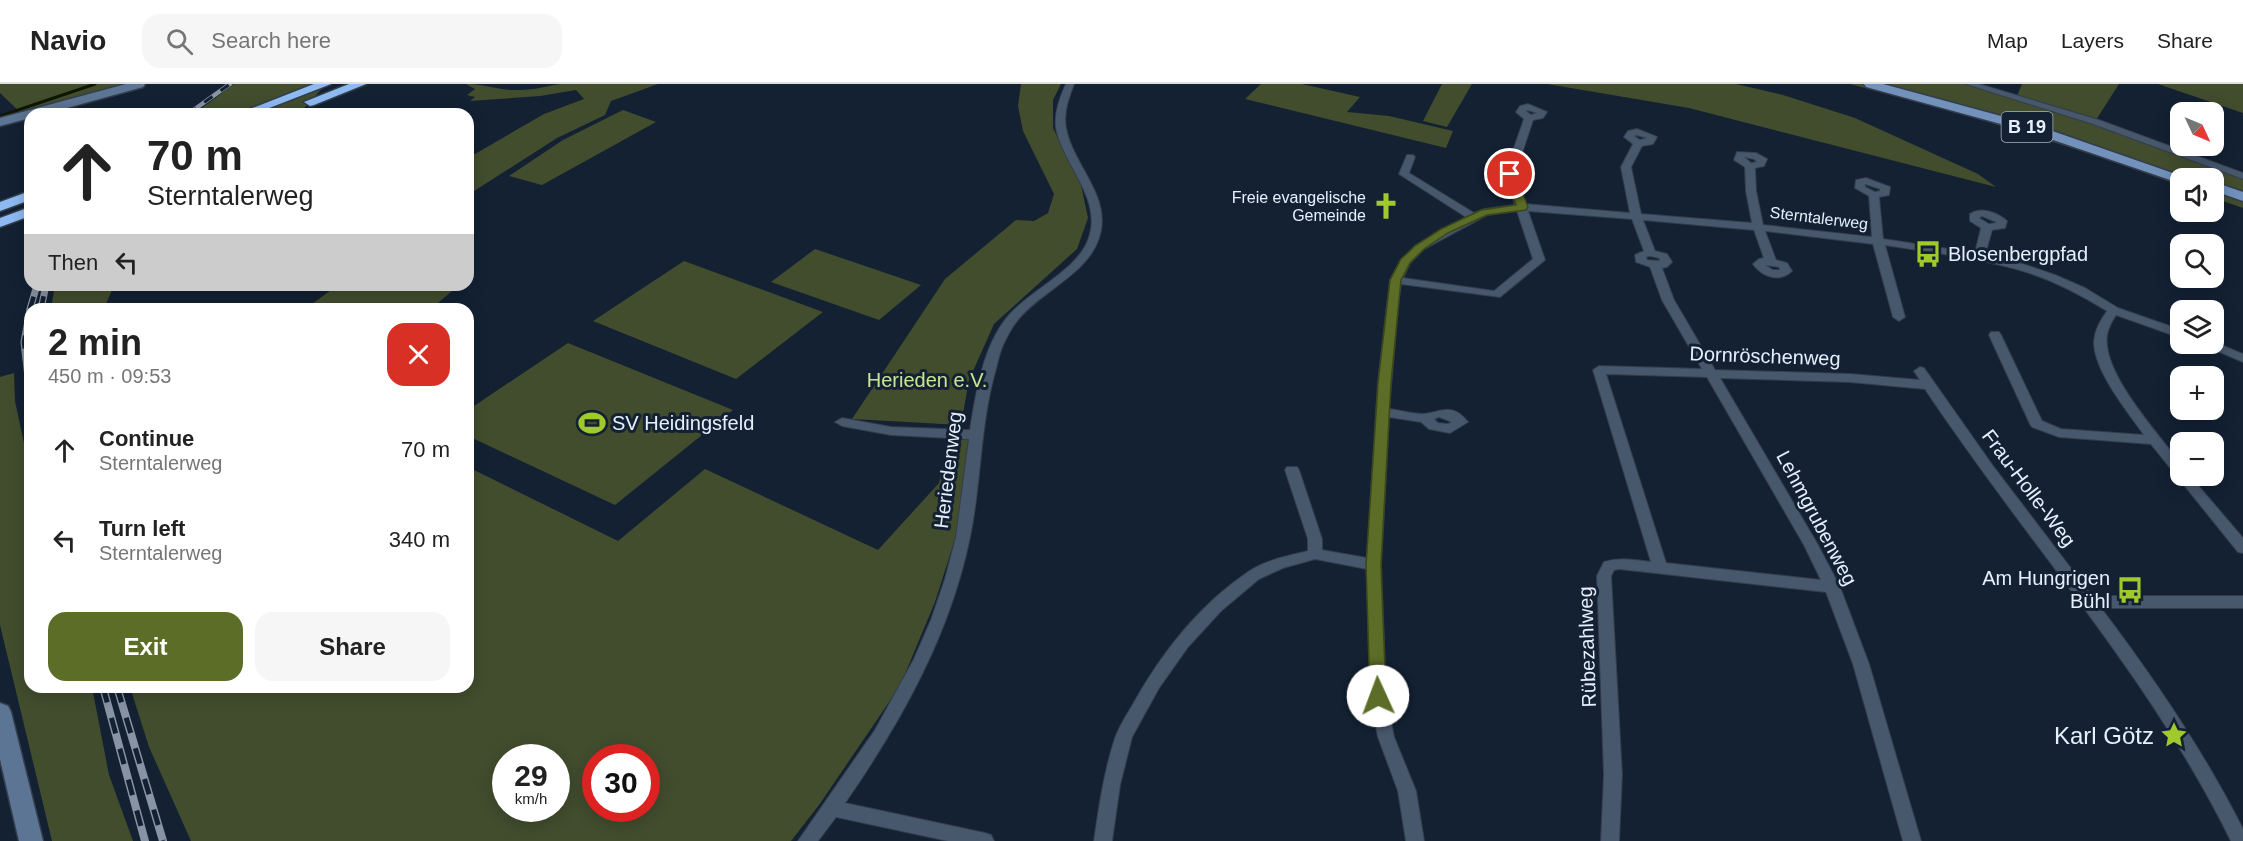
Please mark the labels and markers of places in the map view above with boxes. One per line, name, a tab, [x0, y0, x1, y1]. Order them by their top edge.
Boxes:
pin	[1484, 148, 1535, 199]
place label: Freie evangelische Gemeinde	[1232, 189, 1366, 224]
church icon: Freie evangelische Gemeinde	[1371, 191, 1401, 221]
bus stop icon: Blosenbergpfad	[1913, 239, 1943, 269]
place label: Blosenbergpfad	[1948, 243, 2088, 265]
sports icon: SV Heidingsfeld	[577, 408, 607, 438]
place label: SV Heidingsfeld	[612, 412, 754, 434]
place label: Am Hungrigen Bühl	[1982, 567, 2110, 612]
bus stop icon: Am Hungrigen Bühl	[2115, 575, 2145, 605]
place icon: Karl Götz	[2159, 720, 2189, 750]
place label: Karl Götz	[2054, 722, 2154, 749]

